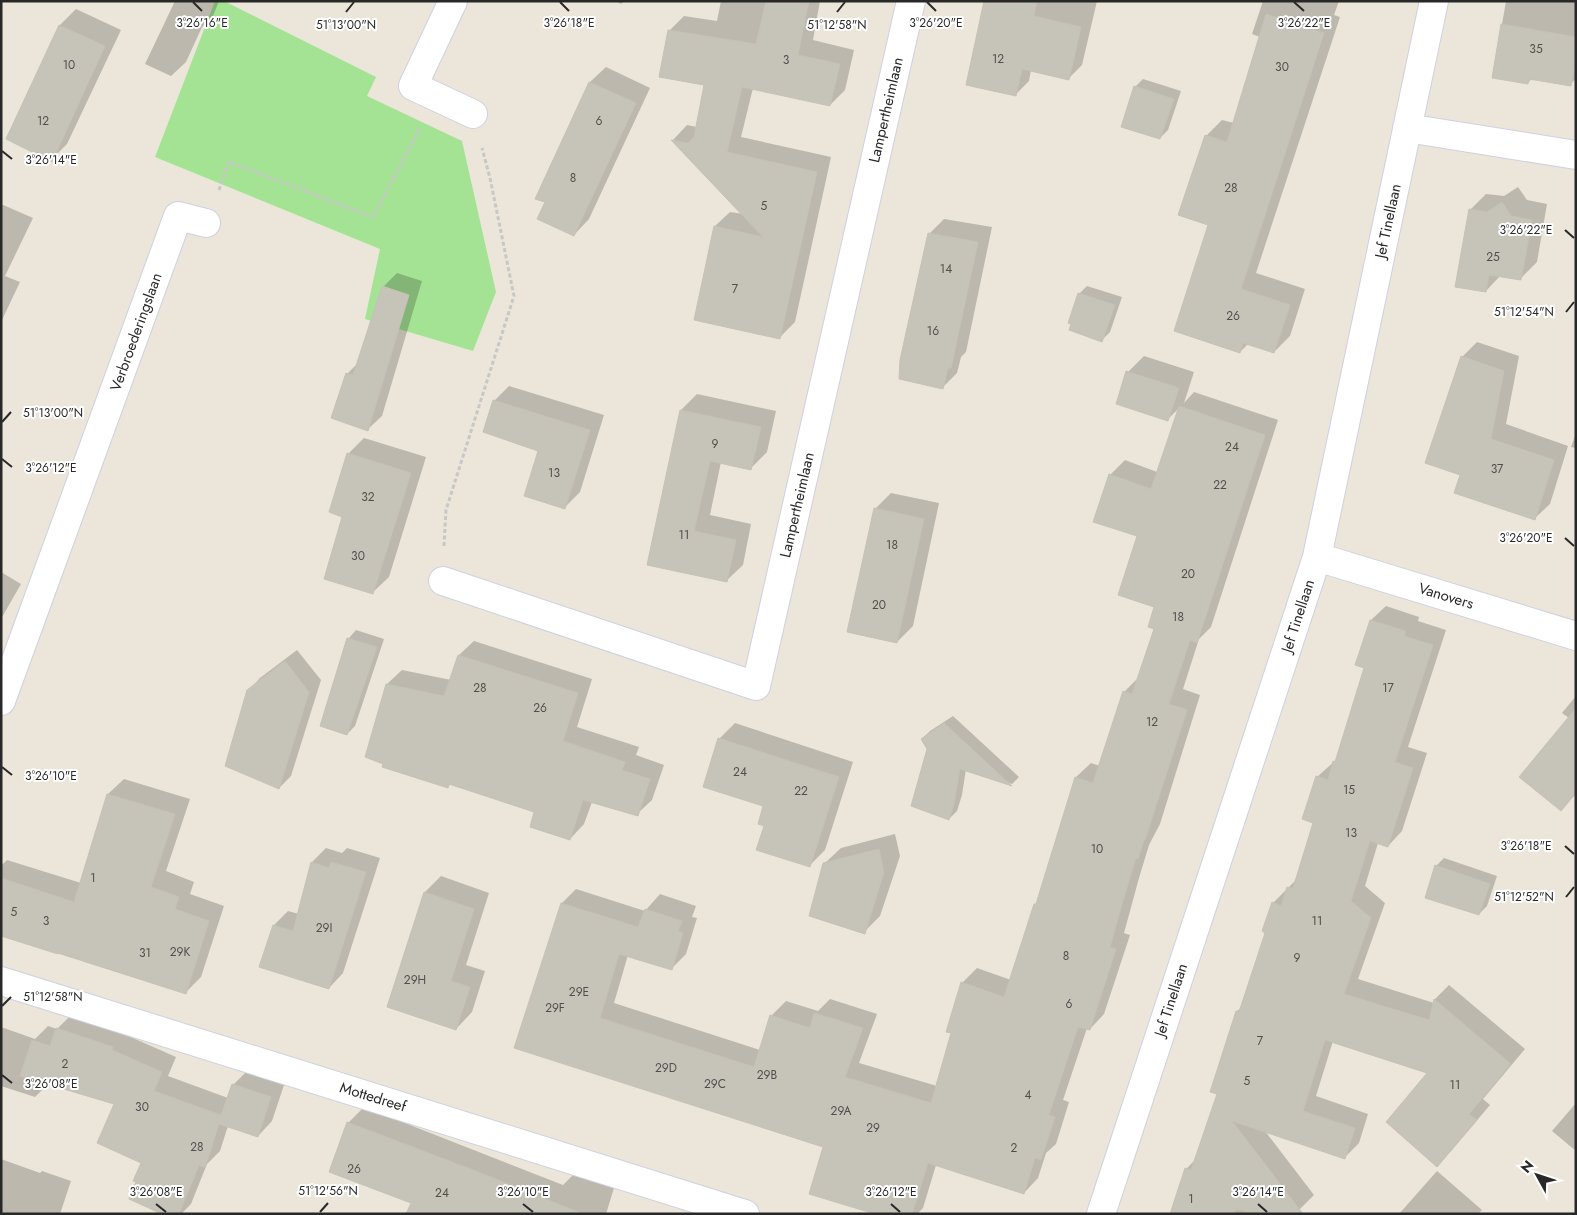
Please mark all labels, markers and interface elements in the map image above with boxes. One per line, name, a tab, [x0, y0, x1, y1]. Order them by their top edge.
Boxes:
text: 3°26'16"E	[176, 14, 228, 32]
text: 3°26'18"E	[543, 14, 595, 32]
text: 3°26'20"E	[909, 14, 963, 32]
text: 3°26'22"E	[1278, 14, 1330, 32]
text: 51°13'00"N	[316, 16, 376, 34]
text: 51°12'58"N	[807, 16, 867, 34]
house number: 35	[1529, 40, 1543, 58]
house number: 12	[992, 50, 1004, 68]
house number: 3	[783, 51, 790, 69]
street label: Lampertheimlaan	[863, 55, 909, 165]
house number: 10	[63, 56, 75, 74]
house number: 30	[1275, 58, 1289, 76]
house number: 12	[37, 112, 49, 130]
house number: 6	[596, 112, 603, 130]
text: 3°26'14"E	[25, 151, 77, 169]
house number: 8	[570, 169, 576, 187]
house number: 28	[1224, 179, 1238, 197]
street label: Jef Tinellaan	[1369, 182, 1407, 262]
house number: 5	[761, 197, 768, 215]
text: 3°26'22"E	[1500, 221, 1552, 239]
house number: 25	[1486, 248, 1500, 266]
house number: 14	[940, 260, 952, 278]
street label: Verbroederingslaan	[104, 270, 168, 394]
house number: 7	[732, 280, 739, 298]
text: 51°12'54"N	[1494, 303, 1554, 321]
house number: 26	[1226, 307, 1240, 325]
house number: 16	[927, 322, 939, 340]
text: 51°13'00"N	[23, 404, 83, 422]
house number: 9	[712, 435, 719, 453]
house number: 24	[1225, 438, 1239, 456]
street label: Lampertheimlaan	[774, 450, 820, 560]
text: 3°26'12"E	[25, 459, 77, 477]
house number: 37	[1491, 460, 1504, 478]
house number: 13	[548, 464, 560, 482]
house number: 22	[1213, 476, 1227, 494]
house number: 32	[361, 488, 375, 506]
house number: 11	[679, 526, 689, 544]
text: 3°26'20"E	[1499, 529, 1553, 547]
house number: 18	[886, 536, 898, 554]
house number: 30	[351, 547, 365, 565]
house number: 20	[1181, 565, 1195, 583]
street label: Jef Tinellaan	[1275, 577, 1320, 657]
street label: Vanovers	[1416, 577, 1476, 615]
house number: 20	[872, 596, 886, 614]
house number: 18	[1172, 608, 1184, 626]
house number: 28	[473, 679, 487, 697]
house number: 17	[1382, 679, 1395, 697]
house number: 26	[533, 699, 547, 717]
house number: 12	[1146, 713, 1158, 731]
house number: 24	[733, 763, 747, 781]
text: 3°26'10"E	[25, 767, 77, 785]
house number: 15	[1343, 781, 1355, 799]
house number: 22	[794, 782, 808, 800]
house number: 13	[1345, 824, 1357, 842]
text: 3°26'18"E	[1500, 837, 1552, 855]
house number: 10	[1091, 840, 1103, 858]
house number: 1	[90, 869, 96, 887]
text: 51°12'52"N	[1494, 888, 1554, 906]
house number: 5	[11, 903, 18, 921]
house number: 3	[43, 912, 50, 930]
house number: 11	[1312, 912, 1322, 930]
house number: 29I	[316, 919, 332, 937]
house number: 29K	[170, 943, 190, 961]
house number: 31	[139, 944, 151, 962]
house number: 8	[1063, 947, 1069, 965]
house number: 9	[1294, 949, 1301, 967]
street label: Jef Tinellaan	[1148, 961, 1193, 1041]
house number: 29H	[404, 971, 426, 989]
house number: 29E	[569, 983, 589, 1001]
text: 51°12'58"N	[23, 988, 83, 1006]
house number: 6	[1066, 995, 1073, 1013]
house number: 29F	[545, 999, 565, 1017]
house number: 7	[1257, 1032, 1264, 1050]
house number: 2	[62, 1055, 69, 1073]
house number: 29D	[655, 1059, 677, 1077]
house number: 29B	[757, 1066, 778, 1084]
house number: 5	[1244, 1072, 1251, 1090]
text: 3°26'08"E	[25, 1075, 77, 1093]
house number: 29C	[704, 1075, 726, 1093]
street label: Mottedreef	[337, 1076, 410, 1118]
house number: 11	[1450, 1076, 1460, 1094]
house number: 4	[1025, 1086, 1032, 1104]
house number: 30	[135, 1098, 149, 1116]
house number: 29A	[831, 1102, 851, 1120]
house number: 29	[866, 1119, 880, 1137]
house number: 28	[190, 1138, 204, 1156]
house number: 2	[1011, 1139, 1018, 1157]
north arrow	[1512, 1150, 1562, 1200]
text: N	[1516, 1156, 1538, 1177]
house number: 26	[347, 1160, 361, 1178]
text: 51°12'56"N	[298, 1182, 358, 1200]
text: 3°26'08"E	[130, 1183, 182, 1201]
text: 3°26'10"E	[497, 1183, 549, 1201]
text: 3°26'12"E	[865, 1183, 917, 1201]
text: 3°26'14"E	[1232, 1183, 1284, 1201]
house number: 24	[435, 1184, 449, 1202]
house number: 1	[1188, 1190, 1194, 1208]

